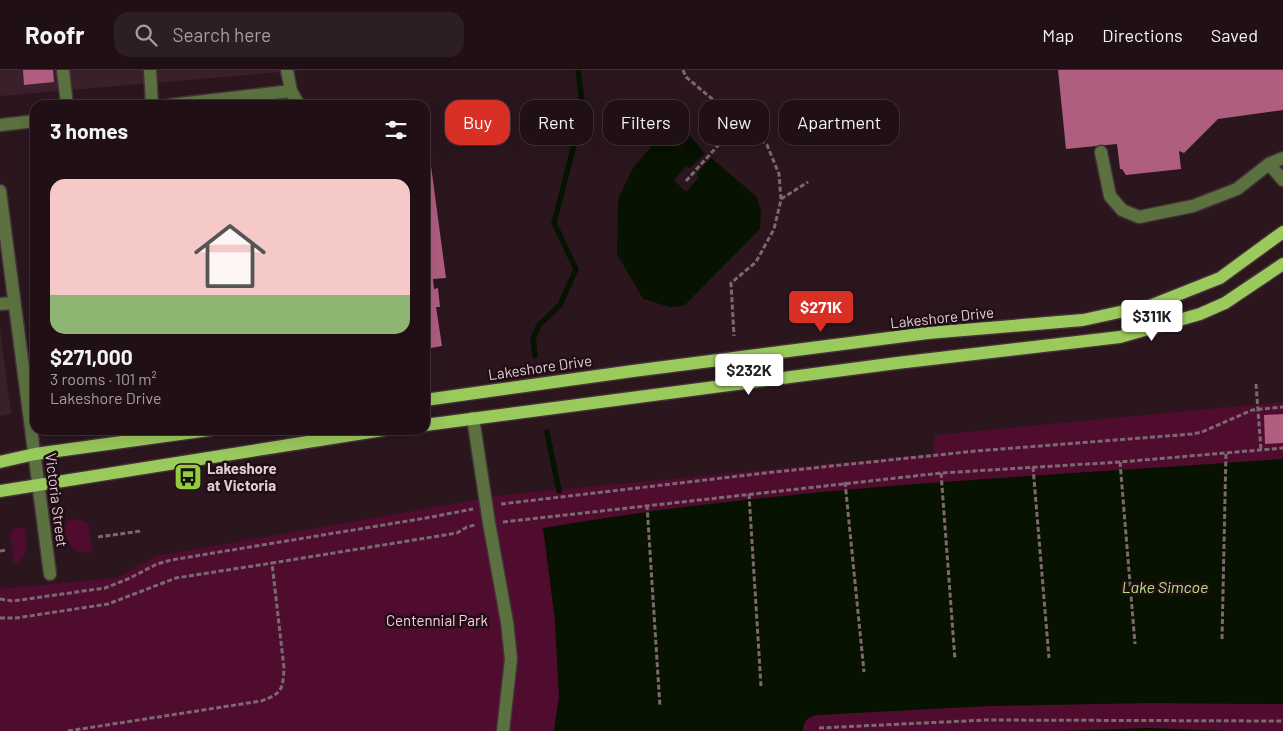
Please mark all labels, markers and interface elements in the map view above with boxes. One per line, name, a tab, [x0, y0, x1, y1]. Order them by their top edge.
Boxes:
search box	[114, 12, 464, 57]
text: Roofr	[25, 20, 84, 49]
icon: search	[132, 21, 160, 49]
text: Search here	[172, 23, 271, 46]
text: Map	[1042, 24, 1074, 46]
text: Directions	[1102, 24, 1183, 46]
text: Saved	[1211, 24, 1258, 46]
chip: Buy	[445, 100, 510, 145]
chip: Rent	[520, 100, 593, 145]
chip: Filters	[603, 100, 689, 145]
chip: New	[699, 100, 769, 145]
chip: Apartment	[779, 100, 899, 145]
icon: filters	[382, 116, 410, 144]
text: 3 homes	[50, 118, 128, 143]
icon: home	[185, 211, 275, 301]
pin: $271K	[786, 290, 856, 333]
text: $271K	[800, 297, 842, 316]
pin: $311K	[1117, 300, 1187, 342]
street label: Lakeshore Drive	[889, 303, 995, 331]
text: $311K	[1132, 306, 1172, 325]
text: $271,000	[50, 344, 133, 369]
street label: Lakeshore Drive	[487, 351, 593, 383]
pin: $232K	[714, 354, 784, 396]
text: $232K	[726, 360, 772, 379]
text: 3 rooms · 101 m²	[50, 369, 157, 388]
text: Lakeshore Drive	[50, 388, 161, 407]
street label: Victoria Street	[42, 452, 72, 548]
place label: Lakeshore at Victoria	[207, 459, 277, 494]
bus stop icon: Lakeshore at Victoria	[173, 462, 203, 492]
water label: Lake Simcoe	[1122, 577, 1208, 596]
park label: Centennial Park	[386, 611, 488, 629]

